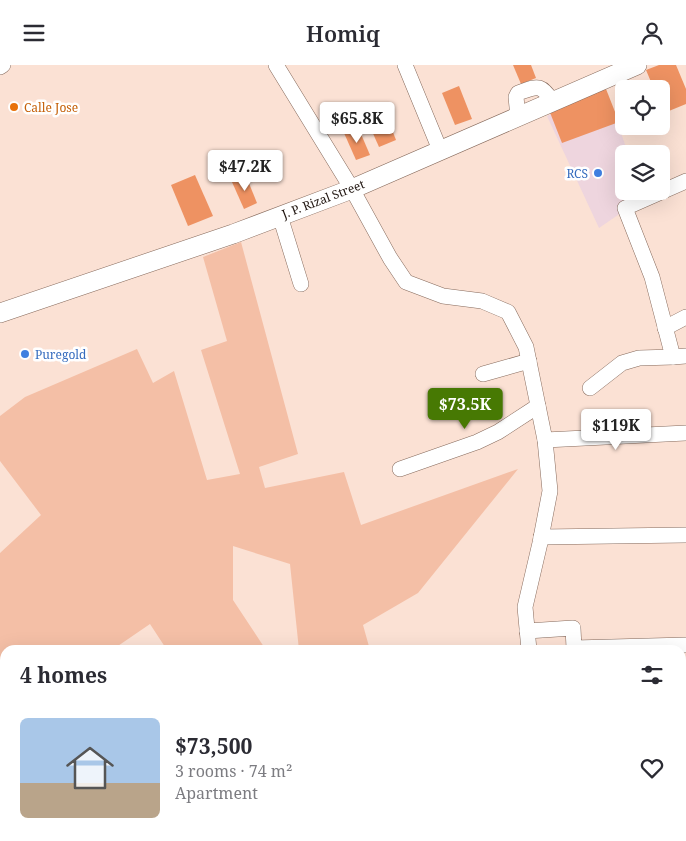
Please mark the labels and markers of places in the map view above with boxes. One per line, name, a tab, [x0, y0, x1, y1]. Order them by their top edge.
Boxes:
place label: Calle Jose	[24, 99, 78, 116]
marker: Calle Jose	[8, 101, 20, 113]
pin: $65.8K	[316, 101, 398, 144]
pin: $47.2K	[204, 149, 286, 192]
place label: RCS	[566, 165, 588, 182]
marker: RCS	[592, 167, 604, 179]
place label: Puregold	[35, 346, 87, 363]
marker: Puregold	[19, 348, 31, 360]
pin: $73.5K	[424, 387, 506, 430]
pin: $119K	[581, 409, 651, 451]

